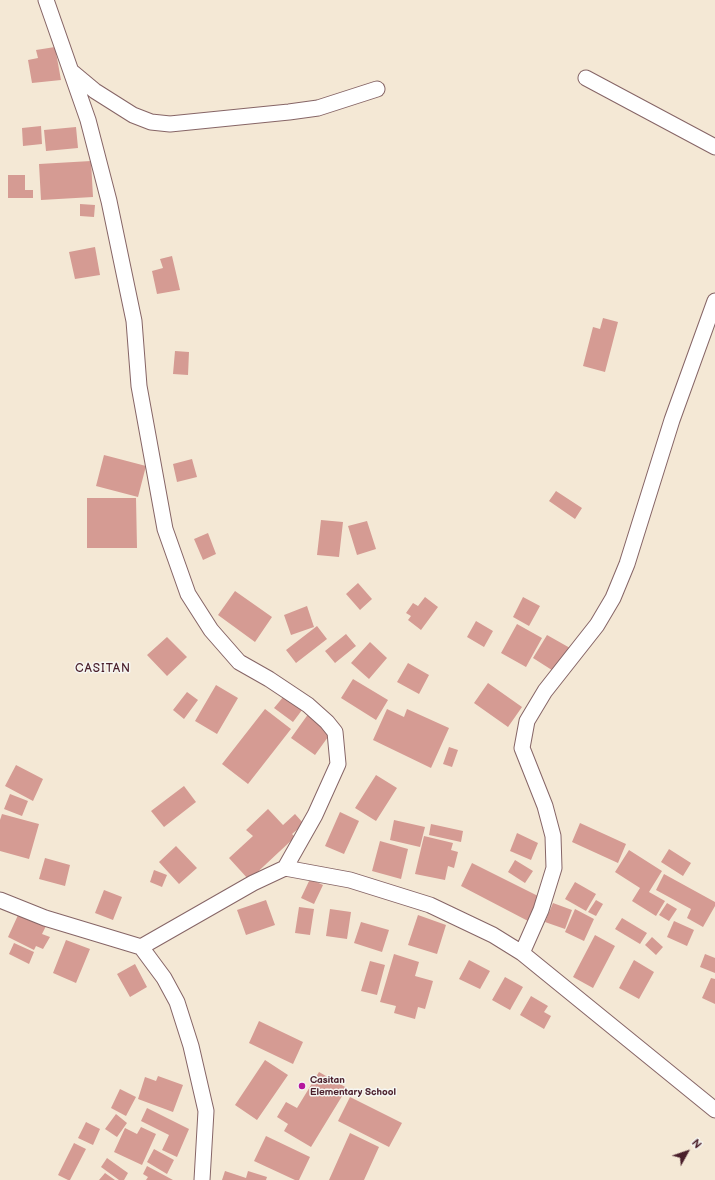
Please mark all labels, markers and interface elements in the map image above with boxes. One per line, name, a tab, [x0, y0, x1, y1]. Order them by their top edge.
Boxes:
district label: CASITAN	[75, 662, 131, 676]
place label: Casitan Elementary School	[310, 1074, 396, 1098]
marker: Casitan Elementary School	[297, 1081, 307, 1091]
north arrow	[667, 1132, 707, 1172]
text: N	[689, 1137, 704, 1151]

